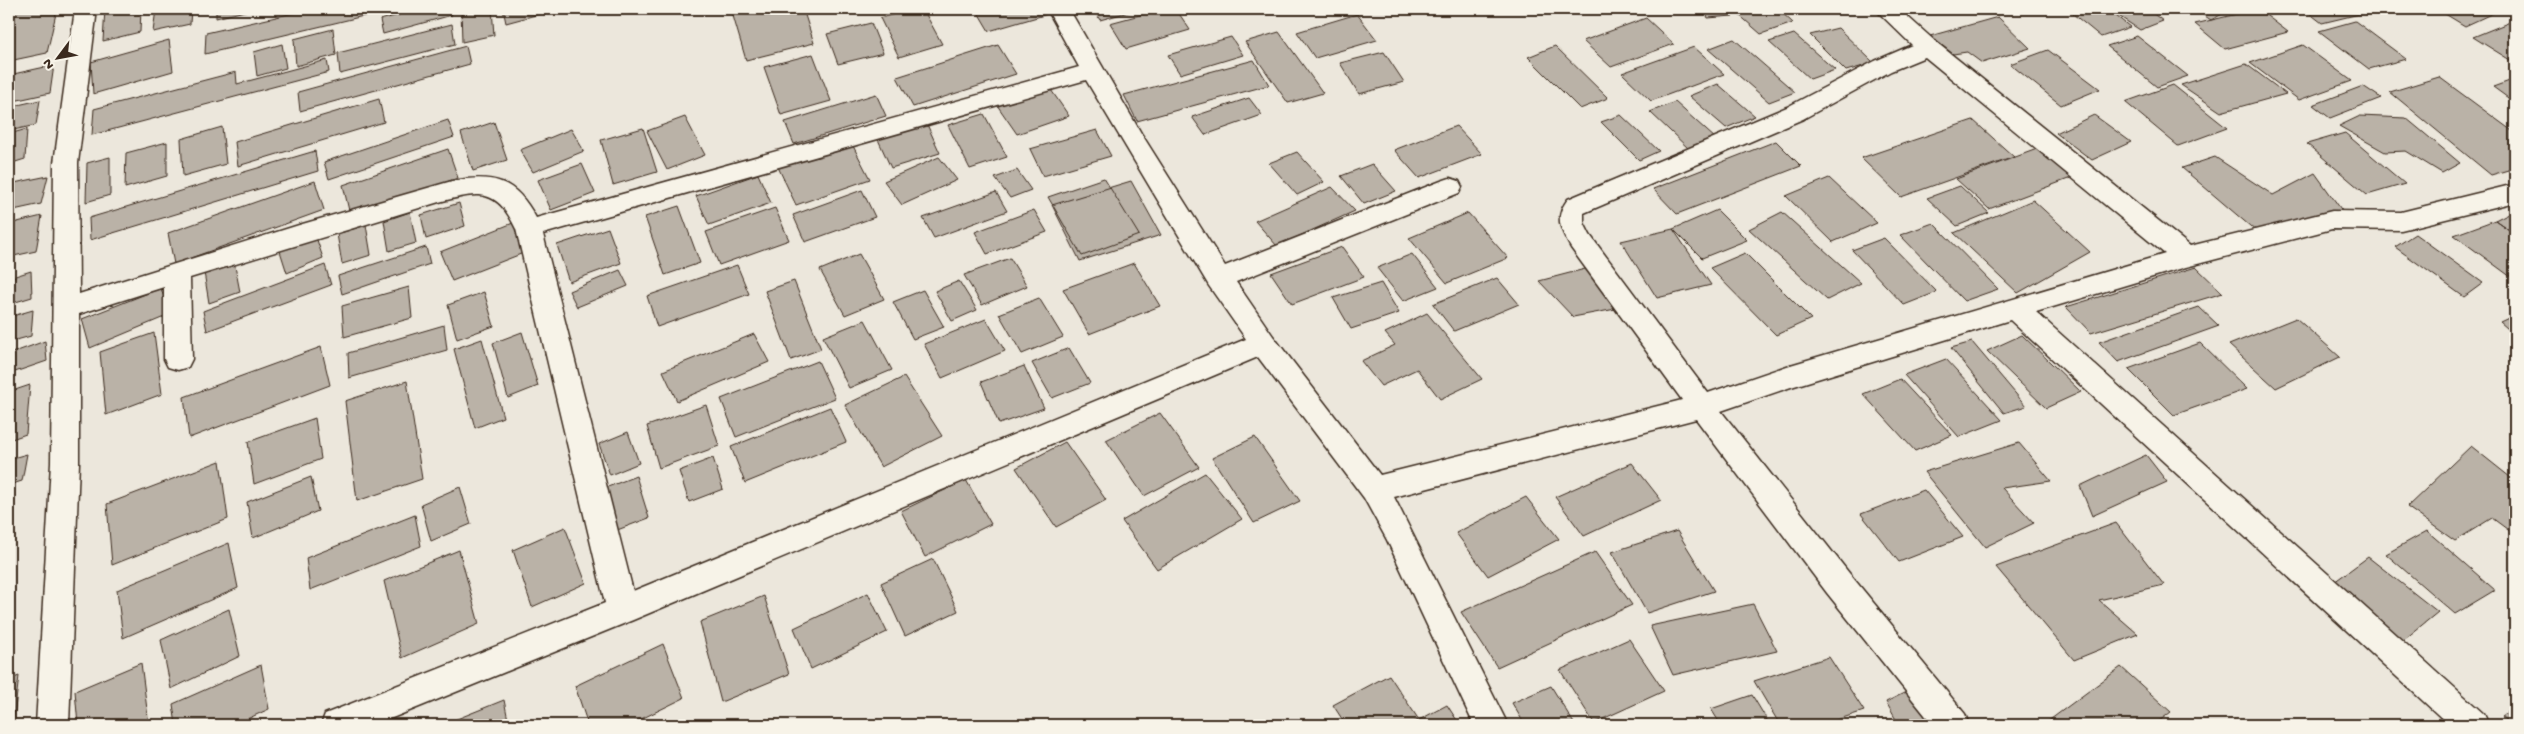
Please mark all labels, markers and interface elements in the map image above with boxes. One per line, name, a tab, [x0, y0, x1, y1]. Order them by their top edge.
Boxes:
north arrow	[32, 32, 82, 82]
text: N	[39, 55, 59, 72]

